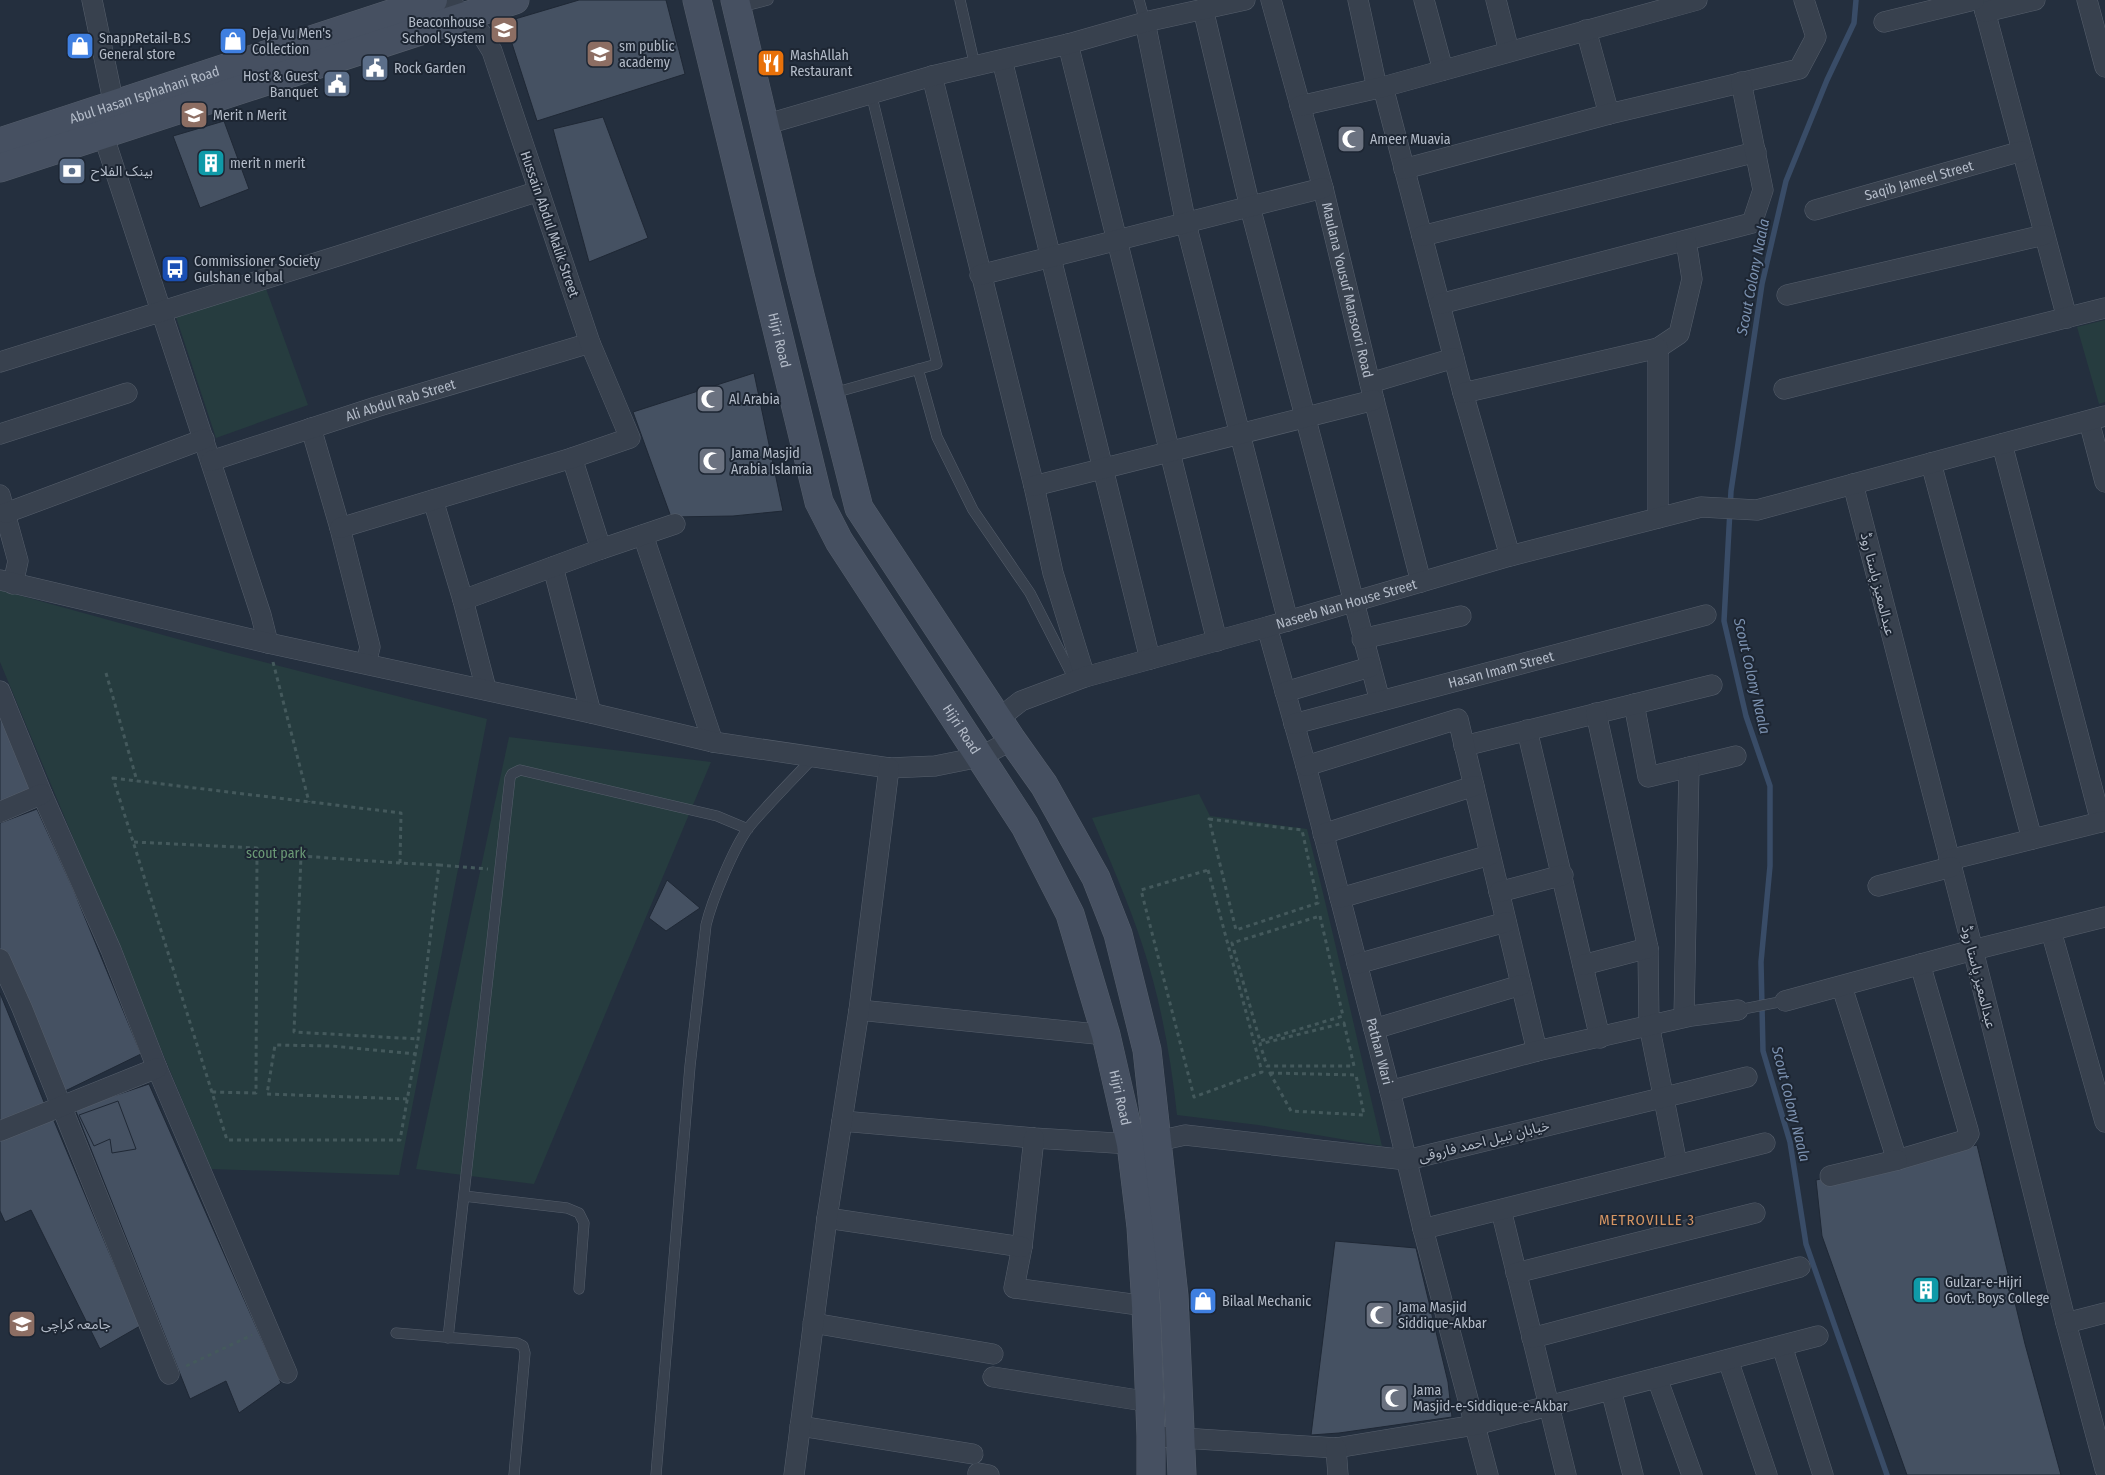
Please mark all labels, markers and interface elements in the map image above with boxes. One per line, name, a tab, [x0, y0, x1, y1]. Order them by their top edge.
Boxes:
place label: Beaconhouse School System	[402, 14, 485, 47]
school or university icon: Beaconhouse School System	[489, 15, 519, 45]
place label: Deja Vu Men's Collection	[252, 25, 331, 58]
shop icon: Deja Vu Men's Collection	[218, 26, 248, 56]
place label: SnappRetail-B.S General store	[99, 30, 191, 63]
shop icon: SnappRetail-B.S General store	[65, 31, 95, 61]
place label: sm public academy	[619, 38, 674, 71]
school or university icon: sm public academy	[585, 39, 615, 69]
place label: MashAllah Restaurant	[790, 47, 853, 80]
restaurant icon: MashAllah Restaurant	[756, 48, 786, 78]
public building icon: Rock Garden	[360, 53, 390, 83]
place label: Rock Garden	[394, 60, 466, 77]
street label: Abul Hasan Isphahani Road	[67, 63, 222, 128]
place label: Host & Guest Banquet	[243, 68, 318, 101]
public building icon: Host & Guest Banquet	[322, 69, 352, 99]
school or university icon: Merit n Merit	[179, 100, 209, 130]
place label: Merit n Merit	[213, 107, 287, 124]
mosque icon: Ameer Muavia	[1336, 124, 1366, 154]
place label: Ameer Muavia	[1370, 131, 1451, 148]
building icon: merit n merit	[196, 148, 226, 178]
street label: Hussain Abdul Malik Street	[517, 149, 583, 300]
place label: merit n merit	[230, 155, 306, 172]
bank icon: بینک الفلاح	[57, 156, 87, 186]
street label: Saqib Jameel Street	[1863, 157, 1976, 204]
place label: بینک الفلاح	[91, 163, 153, 182]
street label: Maulana Yousuf Mansoori Road	[1318, 201, 1376, 380]
water label: Scout Colony Naala	[1733, 217, 1773, 338]
place label: Commissioner Society Gulshan e Iqbal	[194, 253, 321, 286]
bus stop icon: Commissioner Society Gulshan e Iqbal	[160, 254, 190, 284]
street label: Hijri Road	[764, 311, 794, 370]
street label: Ali Abdul Rab Street	[343, 376, 458, 425]
mosque icon: Al Arabia	[695, 384, 725, 414]
place label: Al Arabia	[729, 391, 780, 408]
place label: Jama Masjid Arabia Islamia	[731, 445, 812, 478]
mosque icon: Jama Masjid Arabia Islamia	[697, 446, 727, 476]
street label: عبدالمعیز پاستا روڈ	[1855, 531, 1899, 638]
street label: Naseeb Nan House Street	[1274, 576, 1419, 633]
water label: Scout Colony Naala	[1730, 615, 1774, 736]
street label: Hasan Imam Street	[1446, 648, 1556, 692]
street label: Hijri Road	[939, 701, 984, 758]
park label: scout park	[246, 845, 306, 862]
street label: عبدالمعیز پاستا روڈ	[1956, 924, 2000, 1031]
street label: Pathan Wari	[1362, 1016, 1396, 1087]
water label: Scout Colony Naala	[1768, 1043, 1814, 1164]
street label: Hijri Road	[1105, 1068, 1134, 1127]
street label: خیابانِ نبیل احمد فاروقی	[1417, 1117, 1552, 1168]
district label: METROVILLE 3	[1599, 1211, 1695, 1229]
place label: Gulzar-e-Hijri Govt. Boys College	[1945, 1274, 2050, 1307]
building icon: Gulzar-e-Hijri Govt. Boys College	[1911, 1275, 1941, 1305]
shop icon: Bilaal Mechanic	[1188, 1286, 1218, 1316]
place label: Bilaal Mechanic	[1222, 1293, 1311, 1310]
place label: Jama Masjid Siddique-Akbar	[1398, 1299, 1487, 1332]
mosque icon: Jama Masjid Siddique-Akbar	[1364, 1300, 1394, 1330]
school or university icon: جامعہ کراچی	[7, 1309, 37, 1339]
place label: جامعہ کراچی	[41, 1316, 111, 1334]
place label: Jama Masjid-e-Siddique-e-Akbar	[1413, 1382, 1568, 1415]
mosque icon: Jama Masjid-e-Siddique-e-Akbar	[1379, 1383, 1409, 1413]

